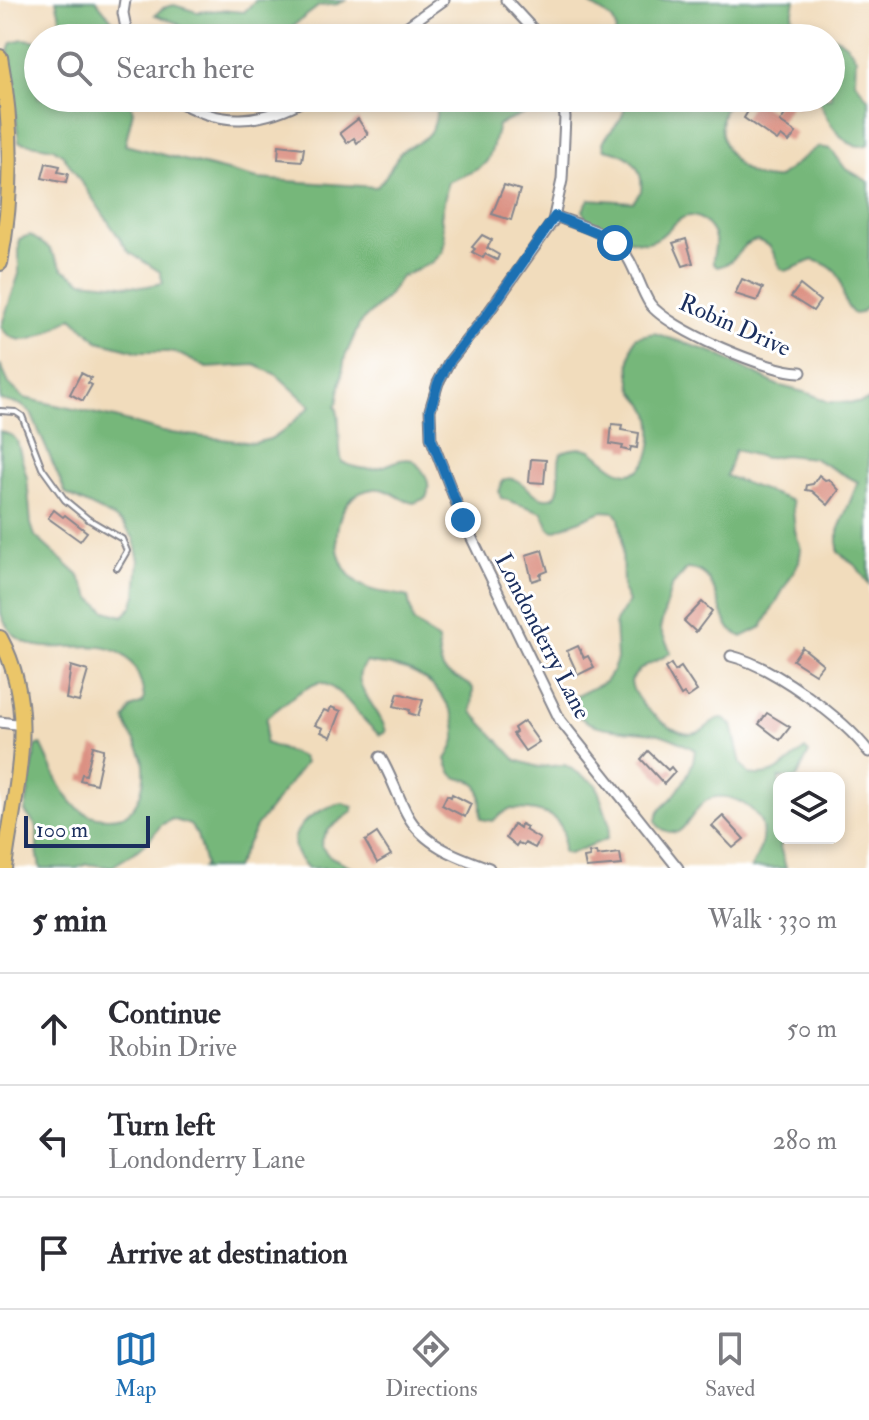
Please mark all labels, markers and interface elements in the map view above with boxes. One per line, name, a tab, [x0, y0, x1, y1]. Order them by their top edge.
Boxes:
search box	[24, 24, 845, 112]
icon: search	[52, 46, 96, 90]
text: Search here	[116, 50, 255, 87]
route start	[597, 225, 633, 261]
street label: Robin Drive	[674, 287, 795, 364]
route end	[445, 502, 481, 538]
street label: Londonderry Lane	[487, 548, 598, 724]
map controls	[773, 772, 845, 844]
button: layers	[773, 772, 845, 844]
scale bar	[24, 812, 150, 848]
text: 100 m	[36, 816, 88, 844]
text: 5 min	[32, 899, 107, 942]
text: Walk · 330 m	[708, 904, 837, 936]
text: Continue	[108, 995, 221, 1032]
icon: ahead	[32, 1007, 76, 1051]
text: 50 m	[787, 1013, 837, 1045]
text: Robin Drive	[108, 1032, 237, 1064]
text: Turn left	[108, 1107, 215, 1144]
icon: left	[32, 1119, 76, 1163]
text: 280 m	[773, 1125, 837, 1157]
text: Londonderry Lane	[108, 1144, 305, 1176]
icon: arrive	[32, 1231, 76, 1275]
text: Arrive at destination	[108, 1235, 348, 1272]
tab: Map	[114, 1327, 158, 1403]
tab: Directions	[385, 1327, 478, 1403]
tab: Saved	[705, 1327, 755, 1403]

